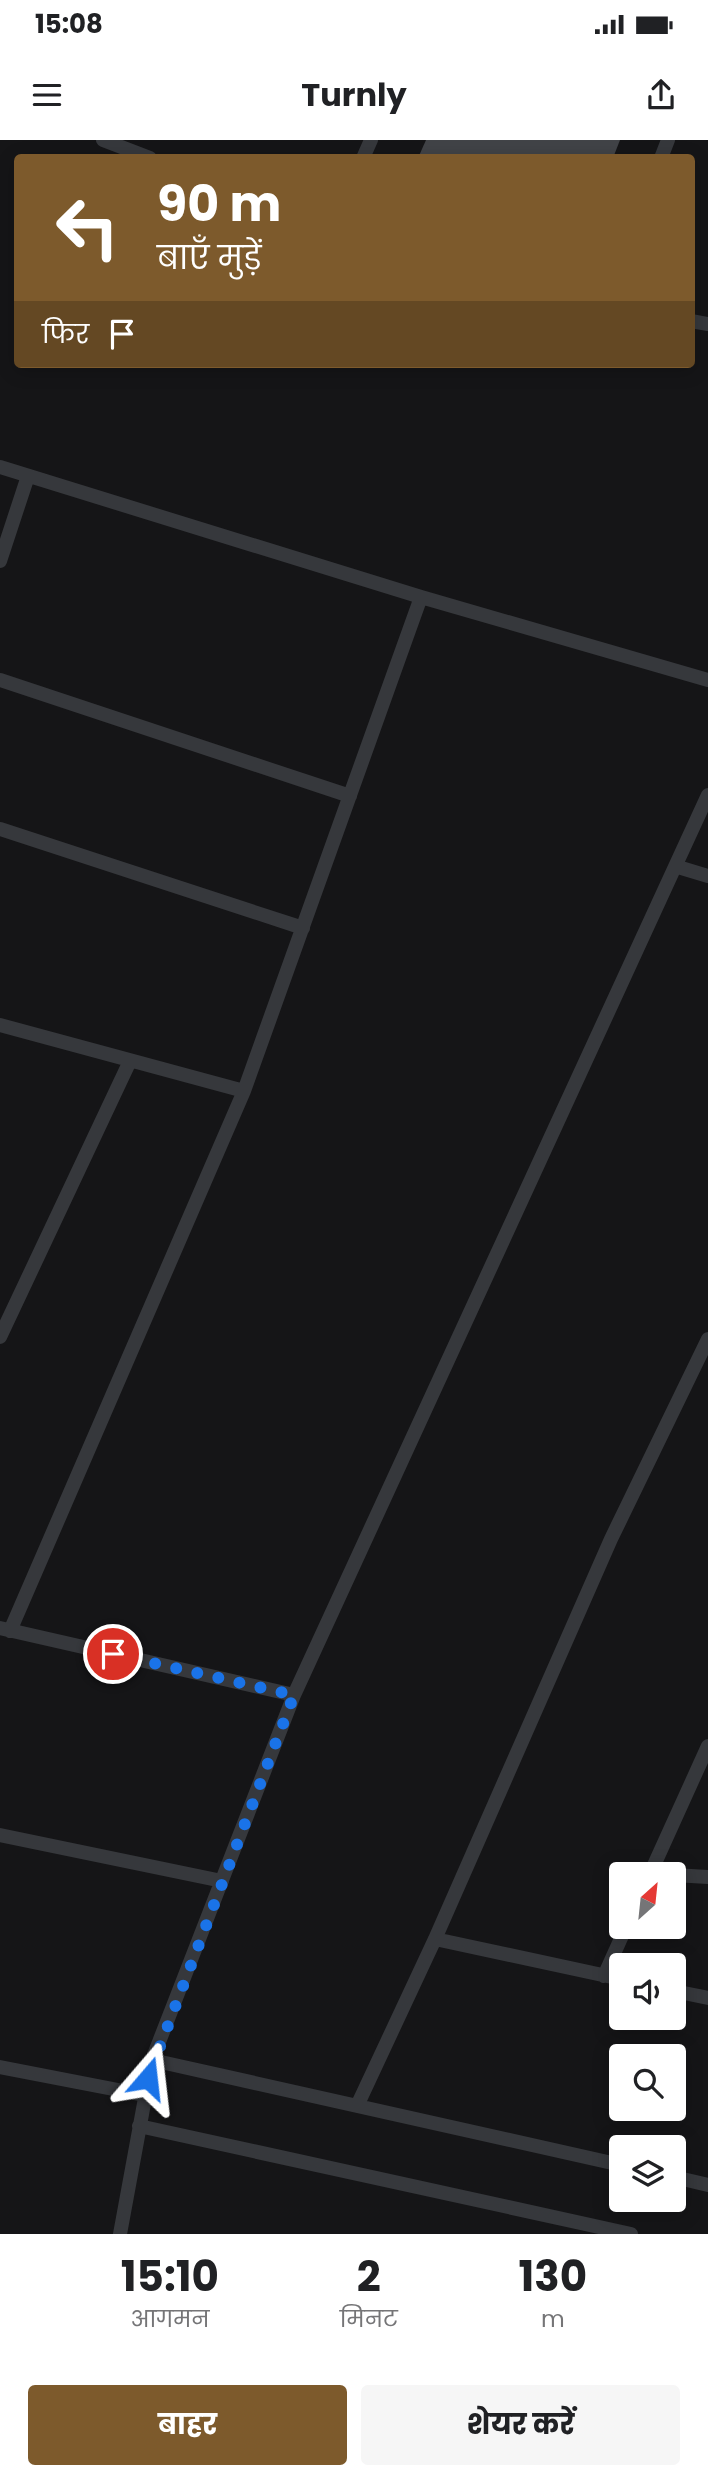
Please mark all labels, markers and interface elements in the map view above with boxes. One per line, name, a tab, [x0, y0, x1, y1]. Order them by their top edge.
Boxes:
text: 15:08	[35, 6, 103, 42]
text: Turnly	[301, 72, 407, 117]
icon: menu	[28, 76, 66, 114]
icon: share	[642, 76, 680, 114]
text: 90 m	[157, 170, 281, 238]
icon: left	[42, 182, 133, 273]
text: बाएँ मुड़ें	[157, 235, 261, 280]
icon: arrive	[103, 315, 141, 353]
text: फिर	[42, 316, 89, 352]
pin	[83, 1624, 143, 1684]
icon: arrive	[94, 1635, 132, 1673]
north arrow	[609, 1862, 686, 1939]
map controls	[609, 1862, 686, 2212]
button: sound	[609, 1953, 686, 2030]
position arrow	[111, 2041, 185, 2115]
button: search	[609, 2044, 686, 2121]
button: layers	[609, 2135, 686, 2212]
text: 15:10	[121, 2247, 219, 2306]
text: 2	[357, 2247, 381, 2306]
text: 130	[519, 2247, 587, 2306]
text: आगमन	[130, 2303, 209, 2335]
text: मिनट	[340, 2303, 398, 2335]
text: m	[541, 2303, 565, 2335]
button: बाहर	[28, 2385, 347, 2465]
button: शेयर करें	[361, 2385, 680, 2465]

